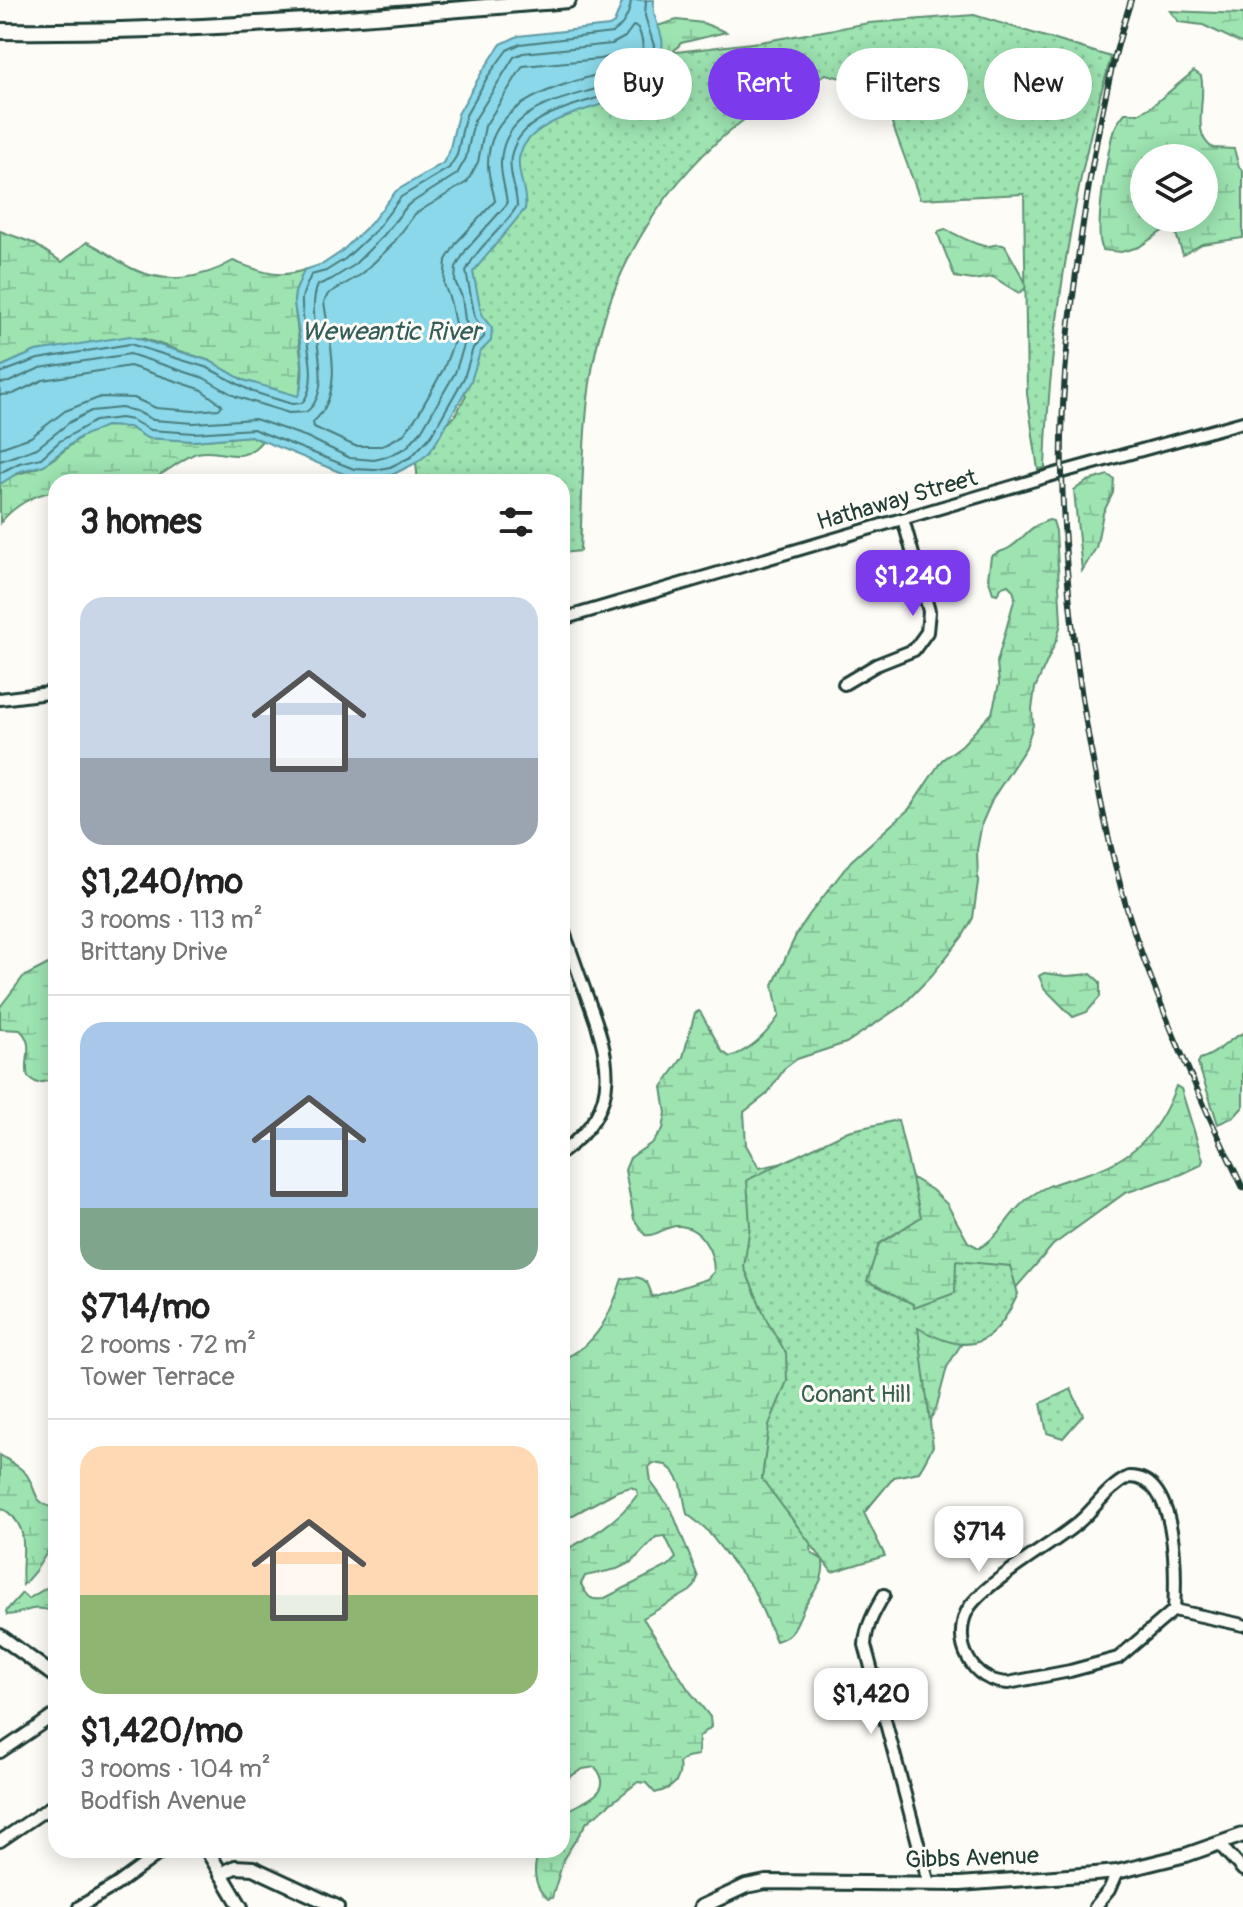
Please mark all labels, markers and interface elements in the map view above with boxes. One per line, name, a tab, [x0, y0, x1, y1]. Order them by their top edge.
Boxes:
chip: Buy	[594, 48, 692, 120]
chip: Rent	[708, 48, 820, 120]
chip: Filters	[836, 48, 968, 120]
chip: New	[984, 48, 1092, 120]
map controls	[1130, 144, 1218, 232]
button: layers	[1130, 144, 1218, 232]
water label: Weweantic River	[301, 316, 484, 348]
street label: Hathaway Street	[813, 463, 981, 537]
icon: filters	[494, 500, 538, 544]
text: 3 homes	[80, 501, 202, 544]
pin: $1,240	[848, 550, 978, 618]
text: $1,240	[874, 560, 952, 592]
icon: home	[237, 649, 381, 793]
text: $1,240/mo	[80, 861, 243, 904]
text: 3 rooms · 113 m²	[80, 904, 263, 936]
text: Brittany Drive	[80, 936, 227, 968]
icon: home	[237, 1074, 381, 1218]
text: $714/mo	[80, 1286, 210, 1329]
text: 2 rooms · 72 m²	[80, 1329, 256, 1361]
text: Tower Terrace	[80, 1361, 235, 1393]
park label: Conant Hill	[801, 1380, 911, 1409]
icon: home	[237, 1498, 381, 1642]
pin: $714	[932, 1506, 1026, 1574]
text: $714	[952, 1516, 1006, 1548]
pin: $1,420	[806, 1668, 936, 1736]
text: $1,420	[832, 1678, 910, 1710]
text: $1,420/mo	[80, 1710, 243, 1753]
text: 3 rooms · 104 m²	[80, 1753, 271, 1785]
text: Bodfish Avenue	[80, 1785, 246, 1817]
street label: Gibbs Avenue	[905, 1841, 1039, 1875]

